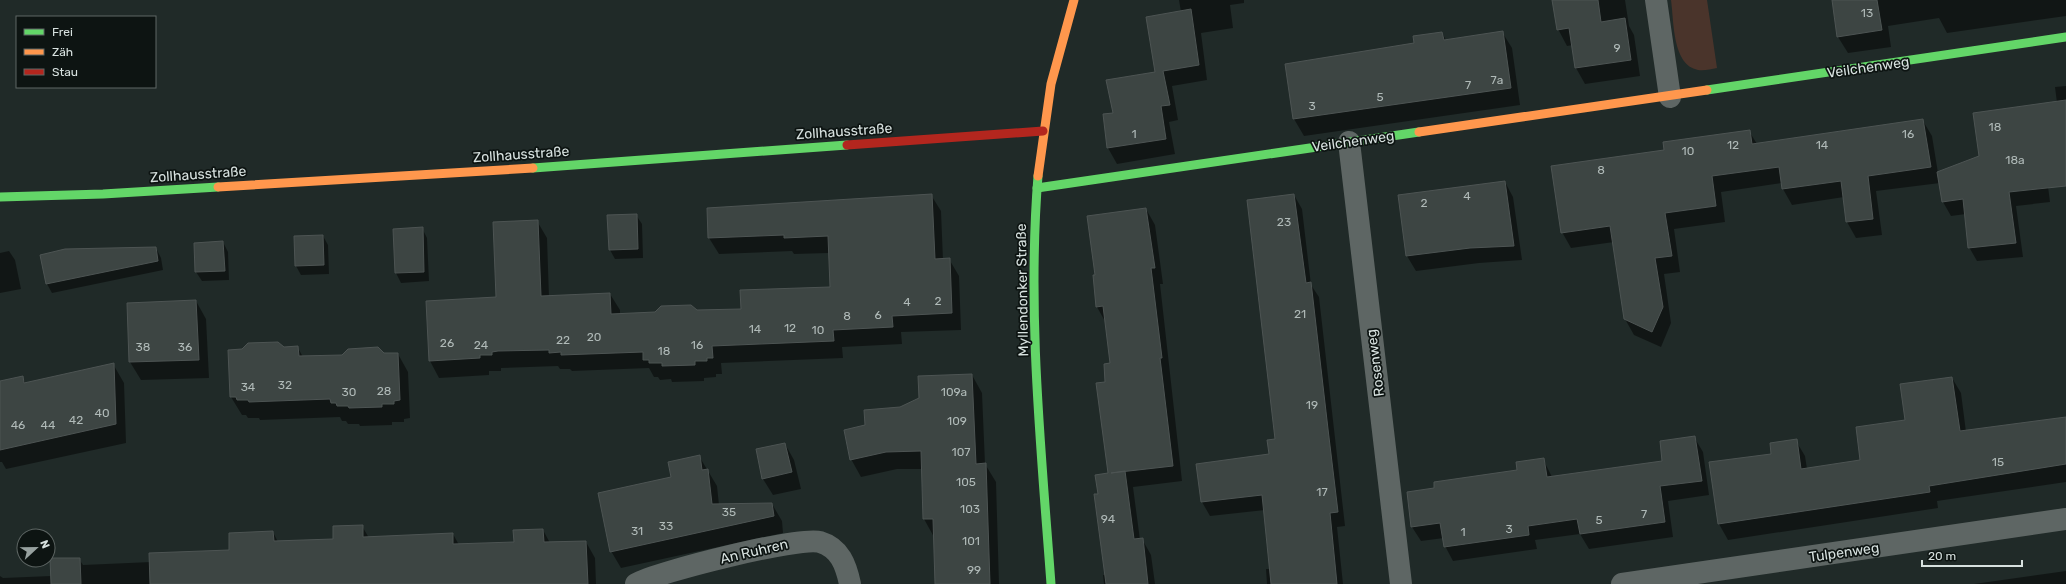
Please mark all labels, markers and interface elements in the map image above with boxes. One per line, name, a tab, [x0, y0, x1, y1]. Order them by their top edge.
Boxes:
house number: 13	[1861, 6, 1873, 20]
legend	[16, 16, 156, 88]
text: Frei	[52, 25, 73, 39]
house number: 9	[1613, 41, 1621, 55]
text: Zäh	[52, 45, 73, 59]
street label: Veilchenweg	[1826, 53, 1910, 82]
text: Stau	[52, 65, 78, 79]
house number: 7a	[1491, 73, 1503, 87]
house number: 7	[1465, 78, 1471, 92]
house number: 5	[1376, 90, 1384, 104]
house number: 3	[1308, 99, 1316, 113]
street label: Zollhausstraße	[795, 120, 893, 143]
house number: 18	[1989, 120, 2001, 134]
house number: 1	[1131, 127, 1137, 141]
street label: Veilchenweg	[1311, 127, 1395, 156]
house number: 16	[1902, 127, 1914, 141]
house number: 12	[1727, 138, 1739, 152]
house number: 14	[1816, 138, 1829, 152]
street label: Zollhausstraße	[472, 143, 570, 166]
house number: 10	[1682, 144, 1694, 158]
house number: 18a	[2005, 153, 2025, 167]
street label: Zollhausstraße	[149, 163, 247, 186]
house number: 8	[1597, 163, 1605, 177]
house number: 4	[1463, 189, 1471, 203]
house number: 2	[1420, 196, 1428, 210]
house number: 23	[1277, 215, 1291, 229]
street label: Myllendonker Straße	[1013, 223, 1032, 357]
house number: 2	[934, 294, 942, 308]
house number: 4	[903, 295, 911, 309]
house number: 21	[1294, 307, 1306, 321]
house number: 6	[874, 308, 882, 322]
house number: 8	[843, 309, 851, 323]
house number: 12	[784, 321, 796, 335]
house number: 14	[749, 322, 762, 336]
house number: 10	[812, 323, 824, 337]
street label: Rosenweg	[1363, 328, 1388, 398]
house number: 20	[587, 330, 601, 344]
house number: 22	[556, 333, 570, 347]
house number: 26	[440, 336, 454, 350]
house number: 24	[474, 338, 489, 352]
house number: 16	[691, 338, 703, 352]
house number: 38	[136, 340, 150, 354]
house number: 36	[178, 340, 192, 354]
house number: 18	[658, 344, 670, 358]
house number: 32	[278, 378, 292, 392]
house number: 34	[241, 380, 256, 394]
house number: 28	[377, 384, 391, 398]
house number: 30	[342, 385, 356, 399]
house number: 109a	[941, 385, 967, 399]
house number: 19	[1306, 398, 1318, 412]
house number: 40	[94, 406, 110, 420]
house number: 42	[69, 413, 83, 427]
house number: 109	[947, 414, 967, 428]
house number: 46	[11, 418, 25, 432]
house number: 44	[41, 418, 56, 432]
house number: 107	[952, 445, 970, 459]
house number: 15	[1992, 455, 2004, 469]
house number: 105	[956, 475, 976, 489]
house number: 17	[1316, 485, 1328, 499]
house number: 103	[960, 502, 980, 516]
house number: 35	[722, 505, 736, 519]
house number: 7	[1641, 507, 1647, 521]
house number: 94	[1101, 512, 1116, 526]
house number: 5	[1595, 513, 1603, 527]
house number: 33	[659, 519, 673, 533]
house number: 3	[1505, 522, 1513, 536]
house number: 31	[631, 524, 643, 538]
house number: 1	[1460, 525, 1466, 539]
north arrow	[16, 528, 56, 568]
house number: 101	[962, 534, 980, 548]
street label: An Ruhren	[719, 535, 790, 568]
text: N	[37, 538, 52, 551]
street label: Tulpenweg	[1808, 539, 1880, 566]
scale bar	[1922, 542, 2022, 568]
text: 20 m	[1928, 549, 1956, 563]
house number: 99	[967, 563, 981, 577]

